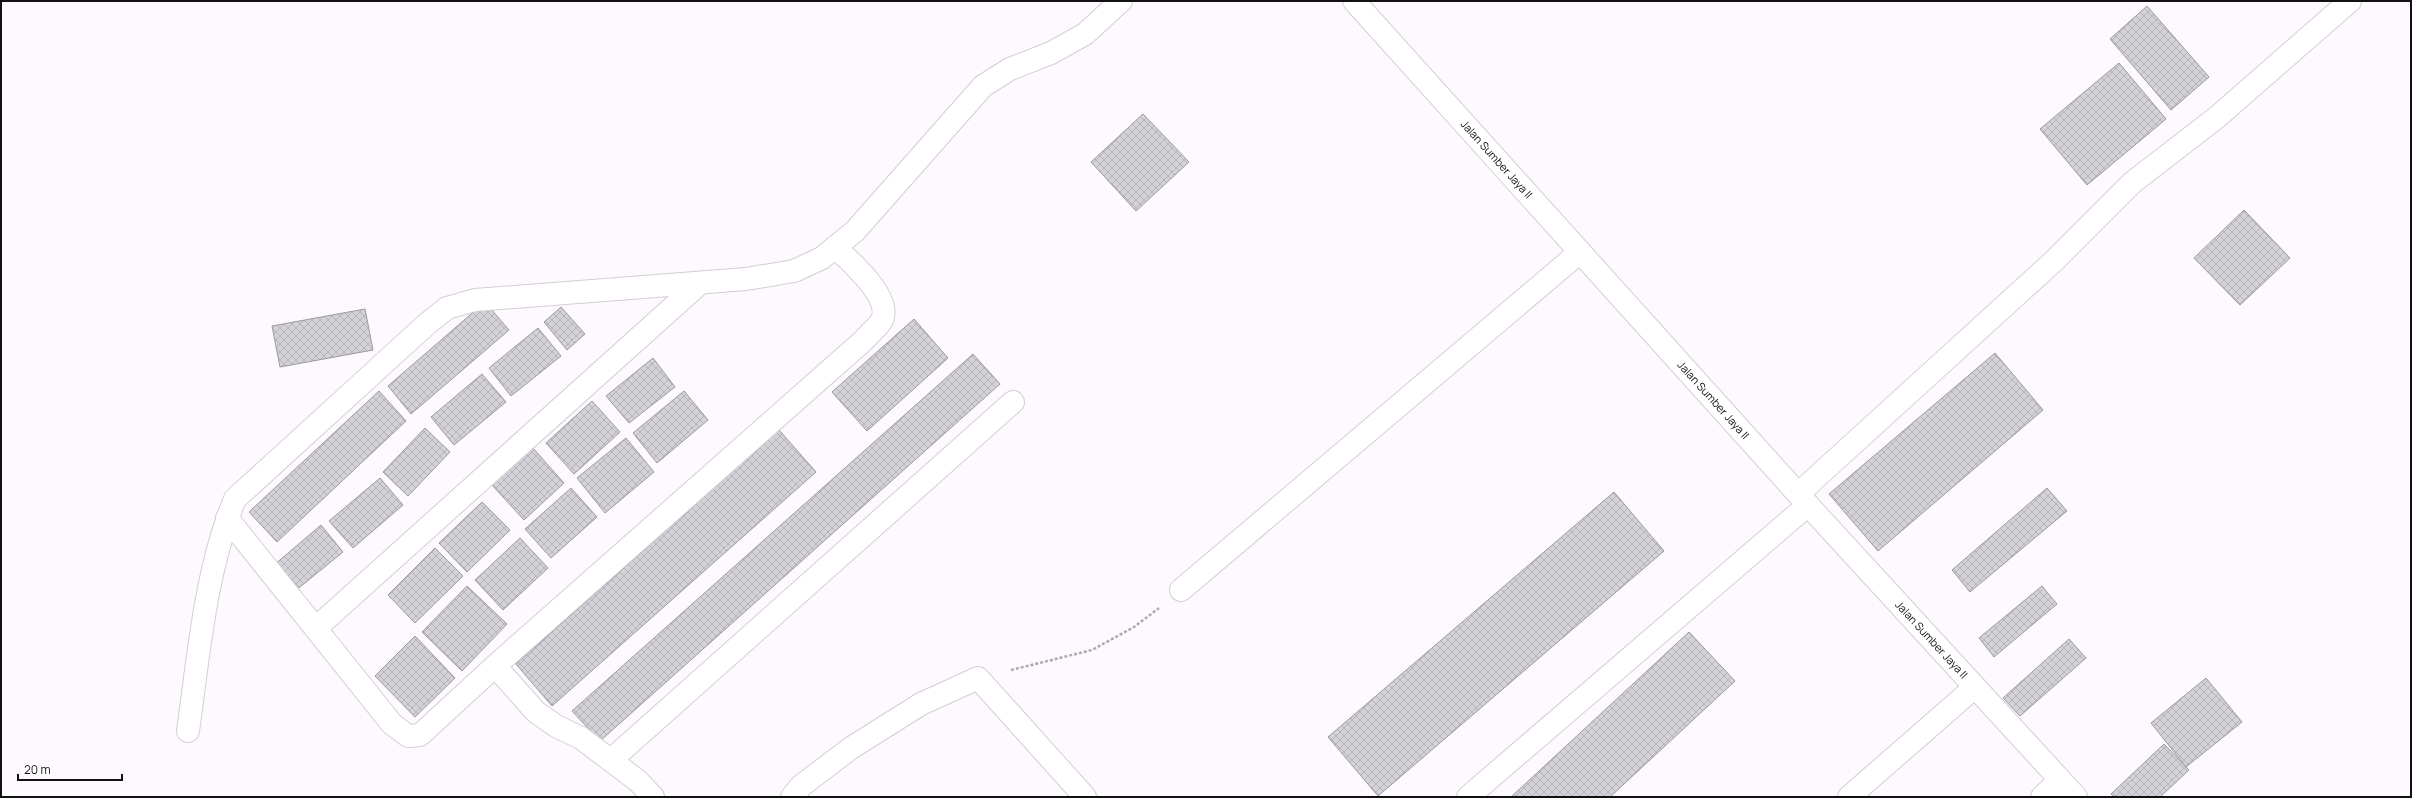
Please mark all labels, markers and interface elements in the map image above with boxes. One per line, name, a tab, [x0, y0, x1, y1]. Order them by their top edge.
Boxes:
street label: Jalan Sumber Jaya II	[1458, 117, 1536, 201]
street label: Jalan Sumber Jaya II	[1675, 357, 1753, 442]
street label: Jalan Sumber Jaya II	[1892, 597, 1971, 681]
scale bar	[18, 756, 122, 782]
text: 20 m	[24, 761, 51, 778]

